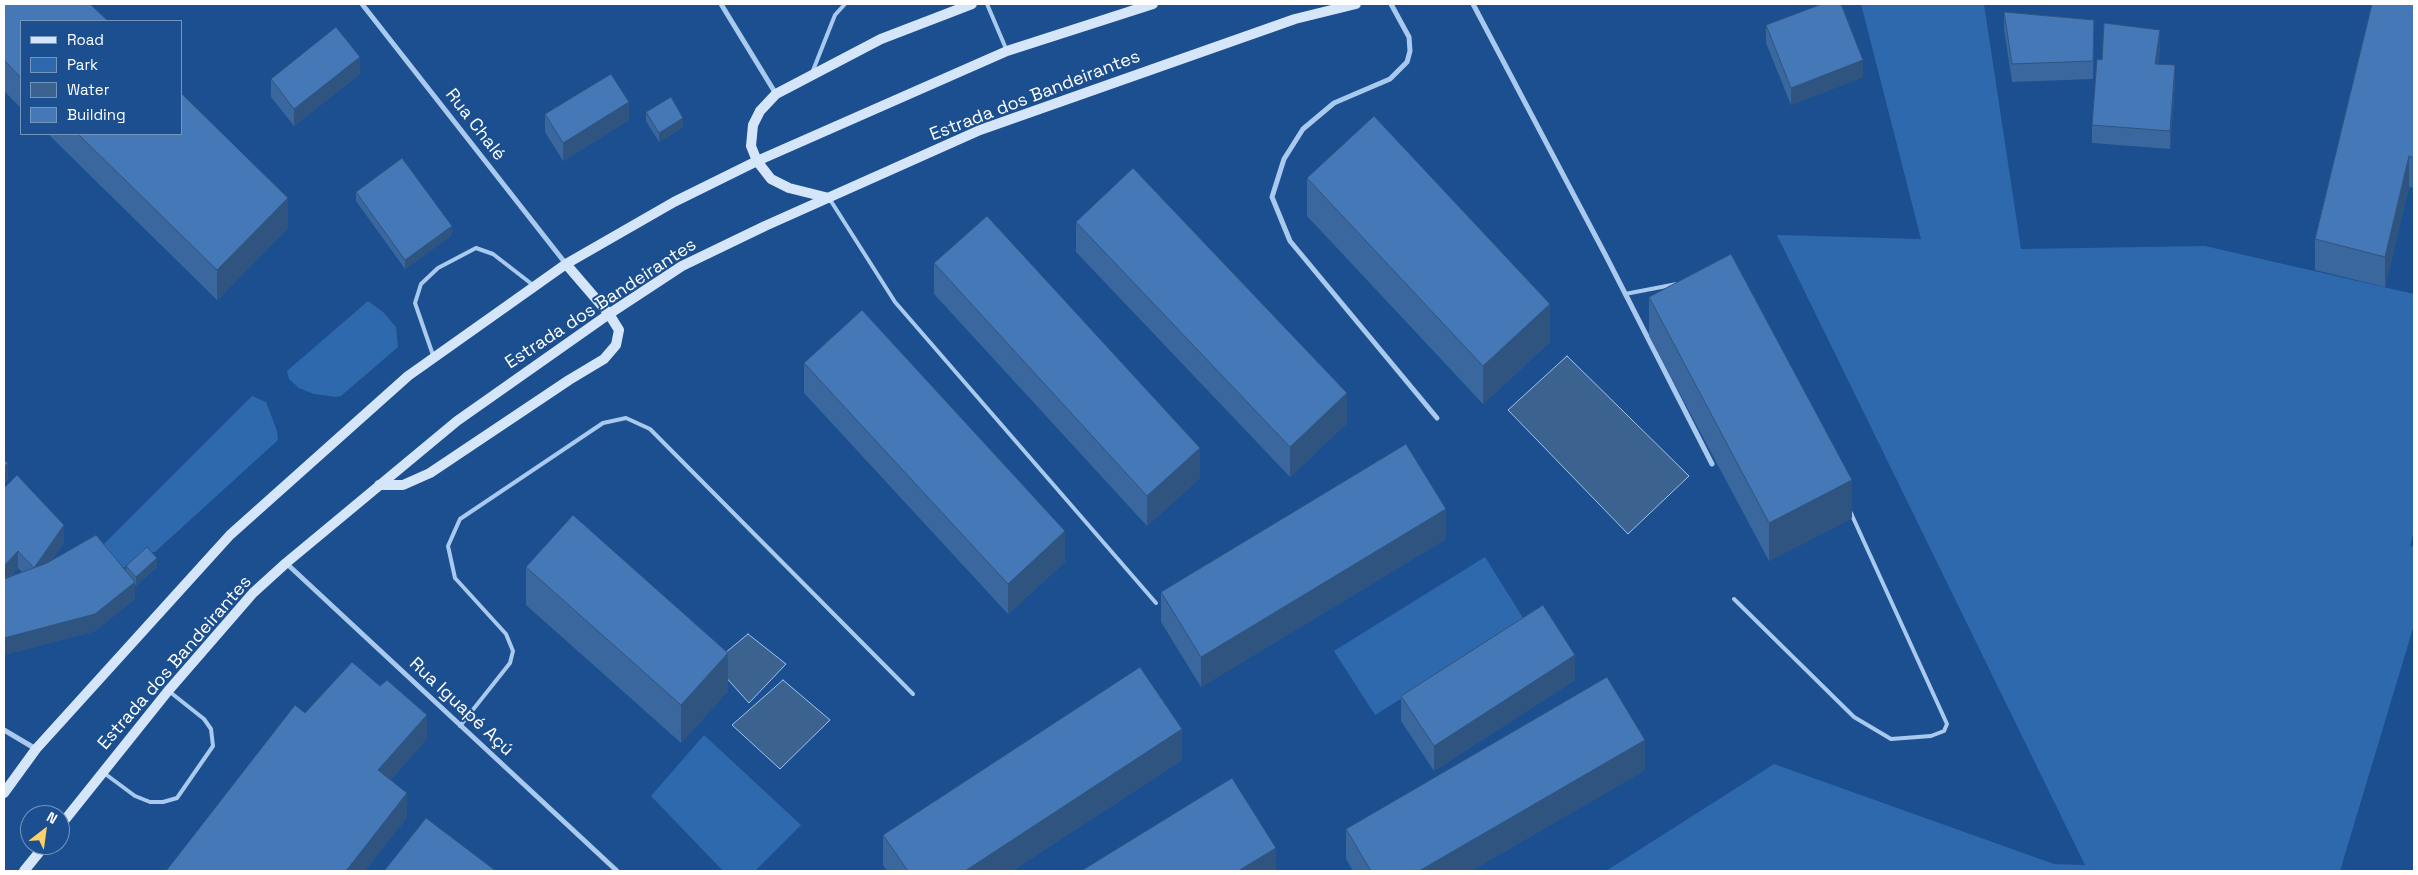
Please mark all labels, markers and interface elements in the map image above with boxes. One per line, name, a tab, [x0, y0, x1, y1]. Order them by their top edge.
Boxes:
legend	[20, 20, 182, 135]
text: Road	[67, 30, 104, 49]
street label: Estrada dos Bandeirantes	[927, 46, 1143, 146]
text: Park	[67, 55, 98, 74]
text: Water	[67, 80, 109, 99]
street label: Rua Chalé	[440, 85, 510, 165]
text: Building	[67, 105, 126, 124]
street label: Estrada dos Bandeirantes	[501, 234, 701, 374]
street label: Estrada dos Bandeirantes	[94, 572, 256, 754]
street label: Rua Iguapé Açú	[404, 653, 518, 761]
north arrow	[20, 805, 70, 855]
text: N	[43, 808, 61, 828]

